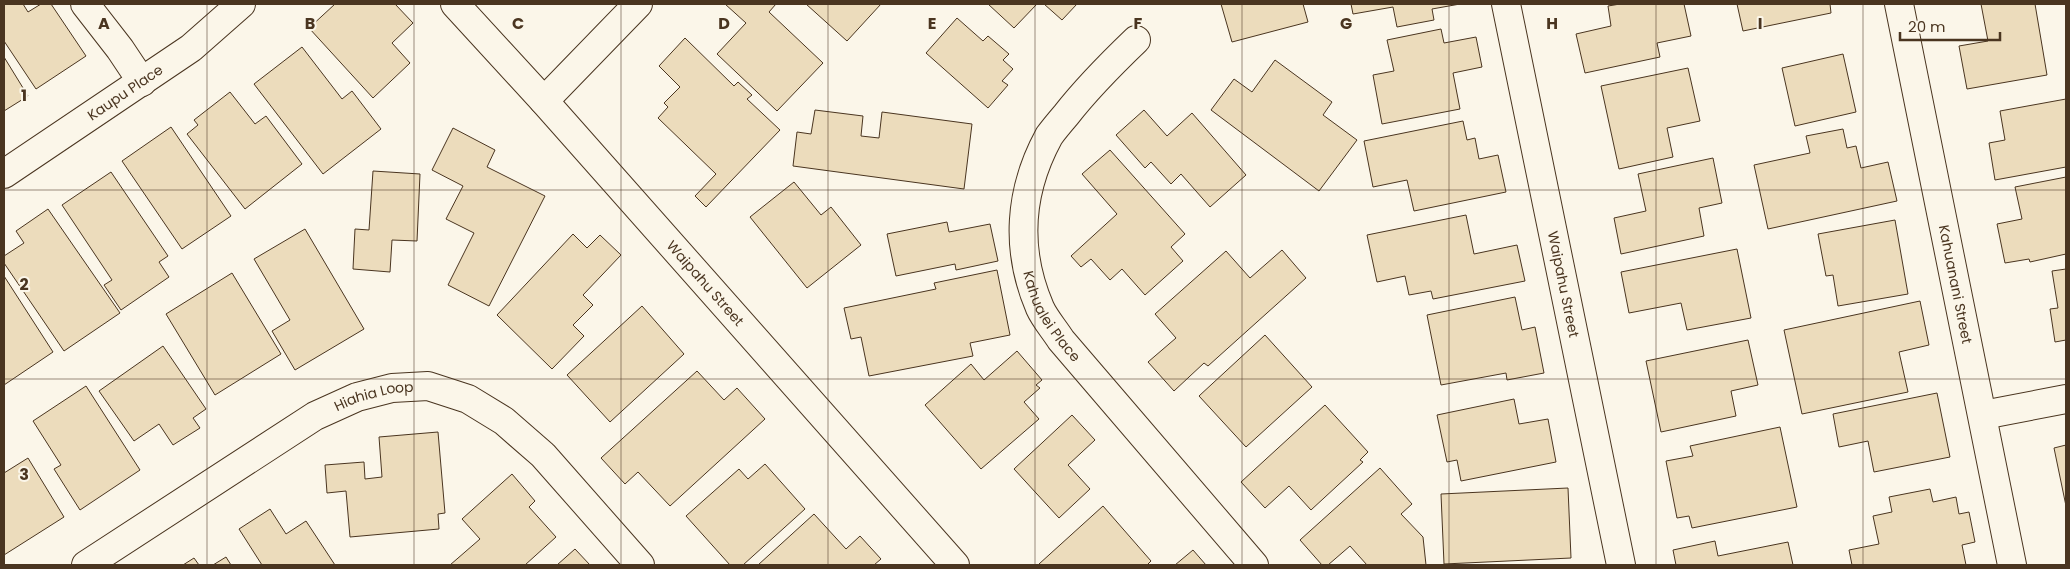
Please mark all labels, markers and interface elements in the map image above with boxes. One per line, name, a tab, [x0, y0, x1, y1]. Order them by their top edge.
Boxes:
scale bar	[1900, 10, 2000, 42]
text: A	[98, 12, 110, 35]
text: B	[305, 12, 315, 35]
text: C	[512, 12, 524, 35]
text: D	[718, 12, 730, 35]
text: E	[928, 12, 936, 35]
text: F	[1134, 12, 1143, 35]
text: G	[1340, 12, 1352, 35]
text: H	[1546, 12, 1558, 35]
text: I	[1758, 12, 1762, 35]
text: 20 m	[1908, 16, 1946, 37]
street label: Kaupu Place	[83, 60, 167, 125]
text: 1	[21, 84, 27, 107]
street label: Kahuanani Street	[1934, 223, 1977, 346]
street label: Waipahu Street	[1543, 229, 1584, 339]
street label: Waipahu Street	[662, 236, 749, 330]
street label: Kahualei Place	[1018, 269, 1086, 366]
text: 2	[19, 273, 29, 296]
street label: Hiahia Loop	[331, 377, 414, 416]
text: 3	[19, 463, 29, 486]

